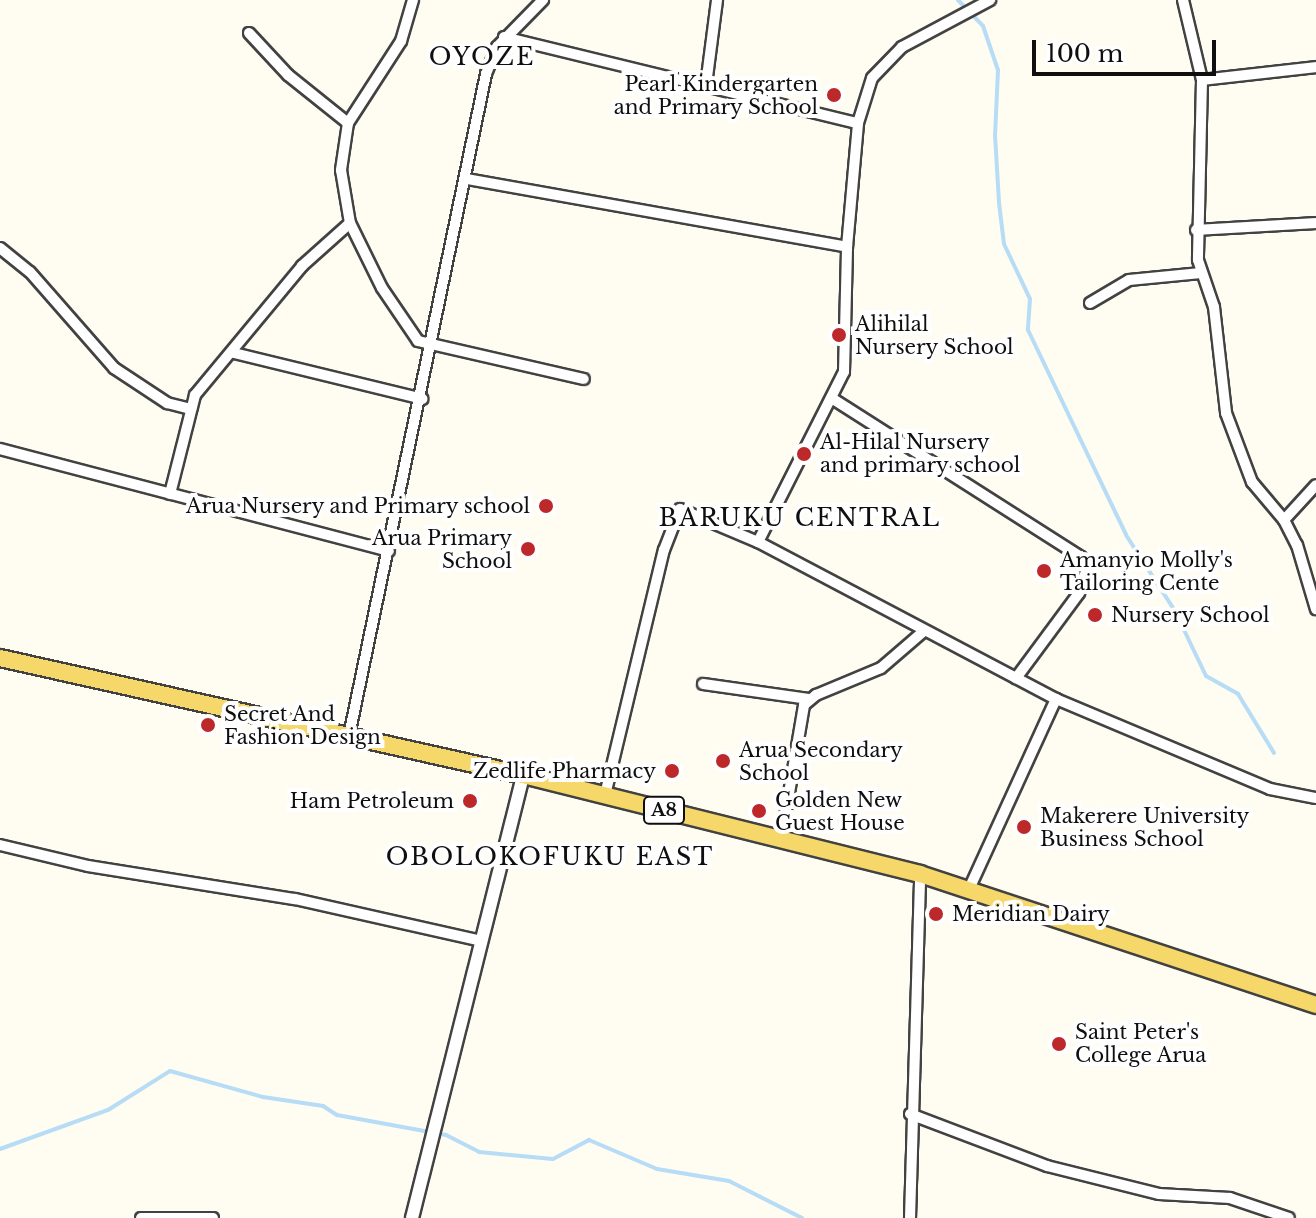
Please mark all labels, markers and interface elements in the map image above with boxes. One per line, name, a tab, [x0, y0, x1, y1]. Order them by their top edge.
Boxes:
scale bar	[1036, 24, 1220, 74]
text: 100 m	[1046, 39, 1124, 68]
district label: OYOZE	[429, 43, 535, 71]
place label: Pearl Kindergarten and Primary School	[613, 72, 818, 119]
marker: Pearl Kindergarten and Primary School	[825, 86, 843, 104]
place label: Alihilal Nursery School	[855, 312, 1014, 359]
marker: Alihilal Nursery School	[830, 326, 848, 344]
place label: Al-Hilal Nursery and primary school	[820, 430, 1021, 477]
marker: Al-Hilal Nursery and primary school	[795, 445, 813, 463]
place label: Arua Nursery and Primary school	[185, 494, 530, 518]
marker: Arua Nursery and Primary school	[537, 497, 555, 515]
district label: BARUKU CENTRAL	[659, 504, 941, 532]
place label: Arua Primary School	[372, 526, 512, 573]
marker: Arua Primary School	[519, 540, 537, 558]
place label: Amanyio Molly's Tailoring Cente	[1060, 548, 1233, 595]
marker: Amanyio Molly's Tailoring Cente	[1035, 562, 1053, 580]
place label: Nursery School	[1111, 603, 1270, 627]
marker: Nursery School	[1086, 606, 1104, 624]
place label: Secret And Fashion Design	[224, 702, 381, 749]
marker: Secret And Fashion Design	[199, 716, 217, 734]
place label: Arua Secondary School	[739, 738, 903, 785]
marker: Arua Secondary School	[714, 752, 732, 770]
place label: Zedlife Pharmacy	[473, 759, 656, 783]
marker: Zedlife Pharmacy	[663, 762, 681, 780]
place label: Golden New Guest House	[775, 788, 905, 835]
place label: Ham Petroleum	[290, 789, 454, 813]
marker: Ham Petroleum	[461, 792, 479, 810]
road number: A8	[642, 796, 686, 824]
marker: Golden New Guest House	[750, 802, 768, 820]
place label: Makerere University Business School	[1040, 804, 1249, 851]
marker: Makerere University Business School	[1015, 818, 1033, 836]
district label: OBOLOKOFUKU EAST	[386, 843, 714, 871]
place label: Meridian Dairy	[952, 902, 1110, 926]
marker: Meridian Dairy	[927, 905, 945, 923]
place label: Saint Peter's College Arua	[1075, 1020, 1207, 1067]
marker: Saint Peter's College Arua	[1050, 1035, 1068, 1053]

